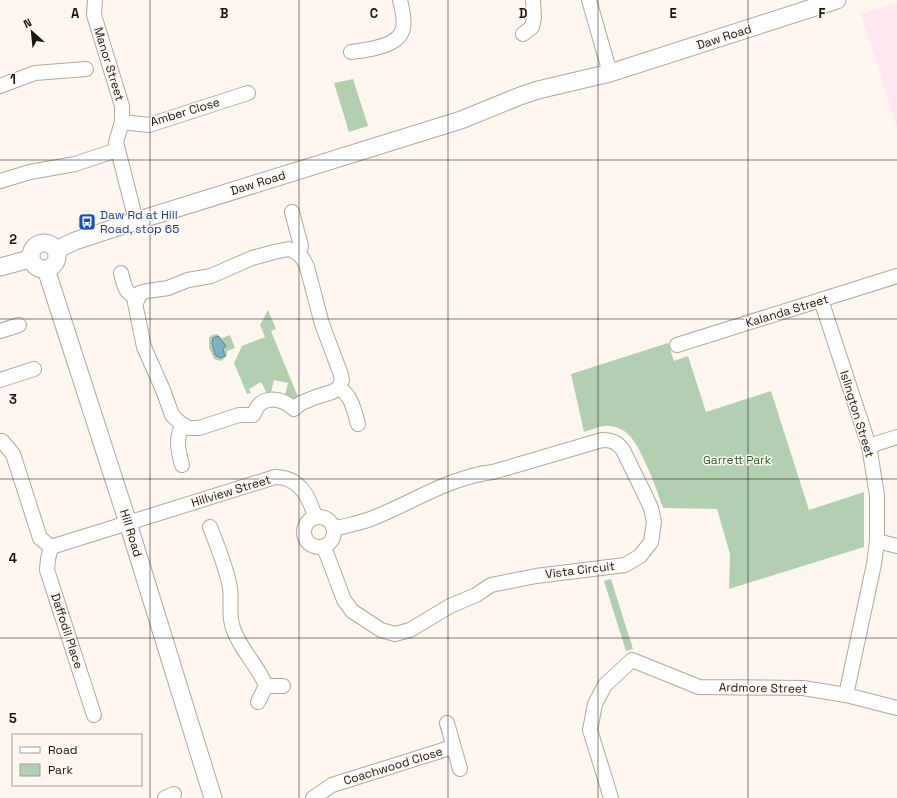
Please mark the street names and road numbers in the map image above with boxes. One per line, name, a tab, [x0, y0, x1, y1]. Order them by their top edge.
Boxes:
street label: Daw Road	[694, 21, 754, 53]
street label: Manor Street	[90, 25, 128, 103]
street label: Amber Close	[148, 94, 222, 130]
street label: Daw Road	[228, 167, 288, 199]
street label: Kalanda Street	[744, 291, 830, 331]
street label: Islington Street	[836, 369, 878, 459]
street label: Hillview Street	[189, 471, 273, 511]
street label: Hill Road	[116, 507, 146, 559]
street label: Vista Circuit	[544, 558, 616, 582]
street label: Daffodil Place	[47, 591, 87, 671]
street label: Ardmore Street	[719, 679, 807, 697]
street label: Coachwood Close	[341, 743, 445, 789]

